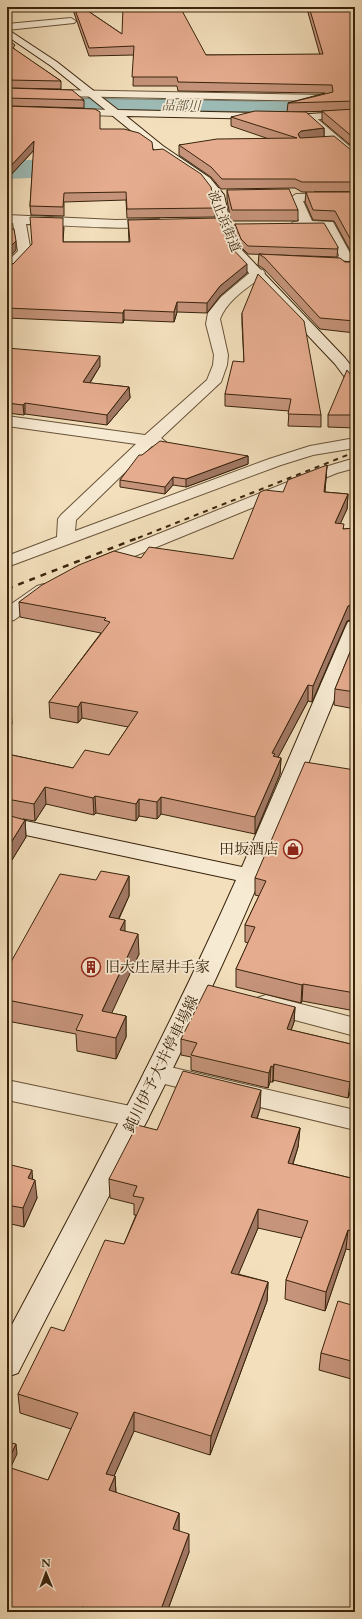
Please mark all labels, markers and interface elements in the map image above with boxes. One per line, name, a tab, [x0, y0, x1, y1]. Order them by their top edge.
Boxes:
water label: 品部川	[161, 97, 203, 115]
street label: 波止浜街道	[204, 188, 245, 255]
shop icon: 田坂酒店	[282, 838, 304, 860]
place label: 田坂酒店	[219, 839, 279, 859]
building icon: 旧大庄屋井手家	[80, 956, 102, 978]
place label: 旧大庄屋井手家	[105, 957, 210, 977]
street label: 鈍川伊予大井停車場線	[119, 992, 203, 1136]
north arrow	[26, 1553, 66, 1593]
text: N	[41, 1556, 51, 1571]

